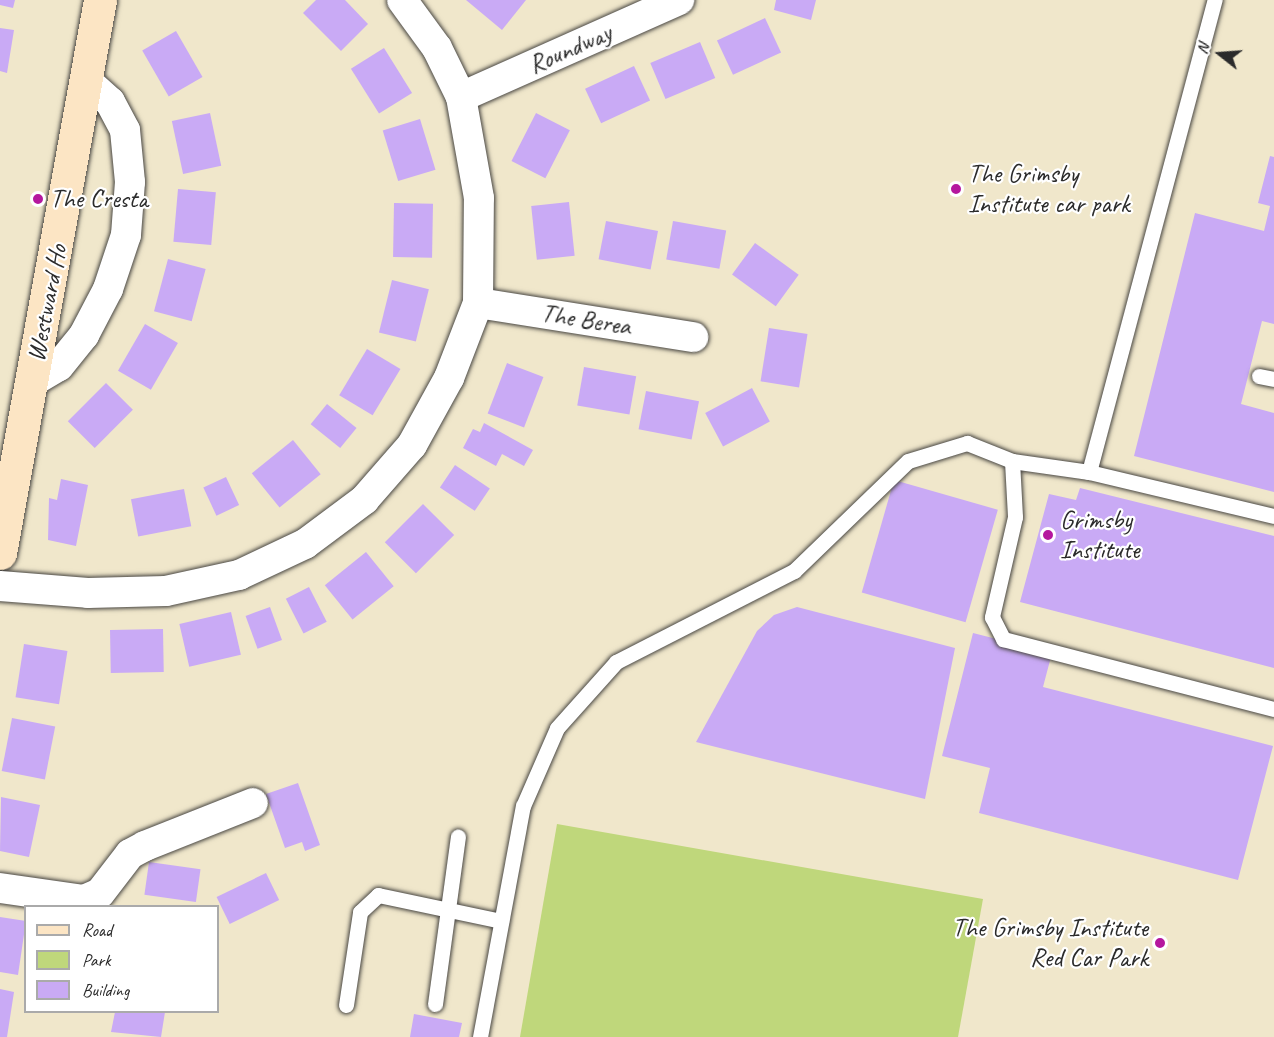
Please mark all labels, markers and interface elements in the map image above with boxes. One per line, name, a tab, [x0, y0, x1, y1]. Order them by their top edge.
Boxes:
street label: Roundway	[524, 17, 616, 81]
north arrow	[1190, 24, 1250, 84]
text: N	[1192, 41, 1214, 56]
place label: The Grimsby Institute car park	[968, 158, 1130, 219]
marker: The Grimsby Institute car park	[949, 182, 963, 196]
place label: The Cresta	[50, 183, 147, 215]
marker: The Cresta	[31, 192, 45, 206]
street label: Westward Ho	[20, 242, 74, 364]
street label: The Berea	[539, 298, 633, 342]
place label: Grimsby Institute	[1060, 504, 1139, 566]
marker: Grimsby Institute	[1041, 528, 1055, 542]
legend	[24, 905, 219, 1013]
place label: The Grimsby Institute Red Car Park	[951, 912, 1148, 974]
text: Road	[82, 919, 112, 941]
marker: The Grimsby Institute Red Car Park	[1153, 936, 1167, 950]
text: Park	[82, 949, 111, 971]
text: Building	[82, 979, 129, 1001]

